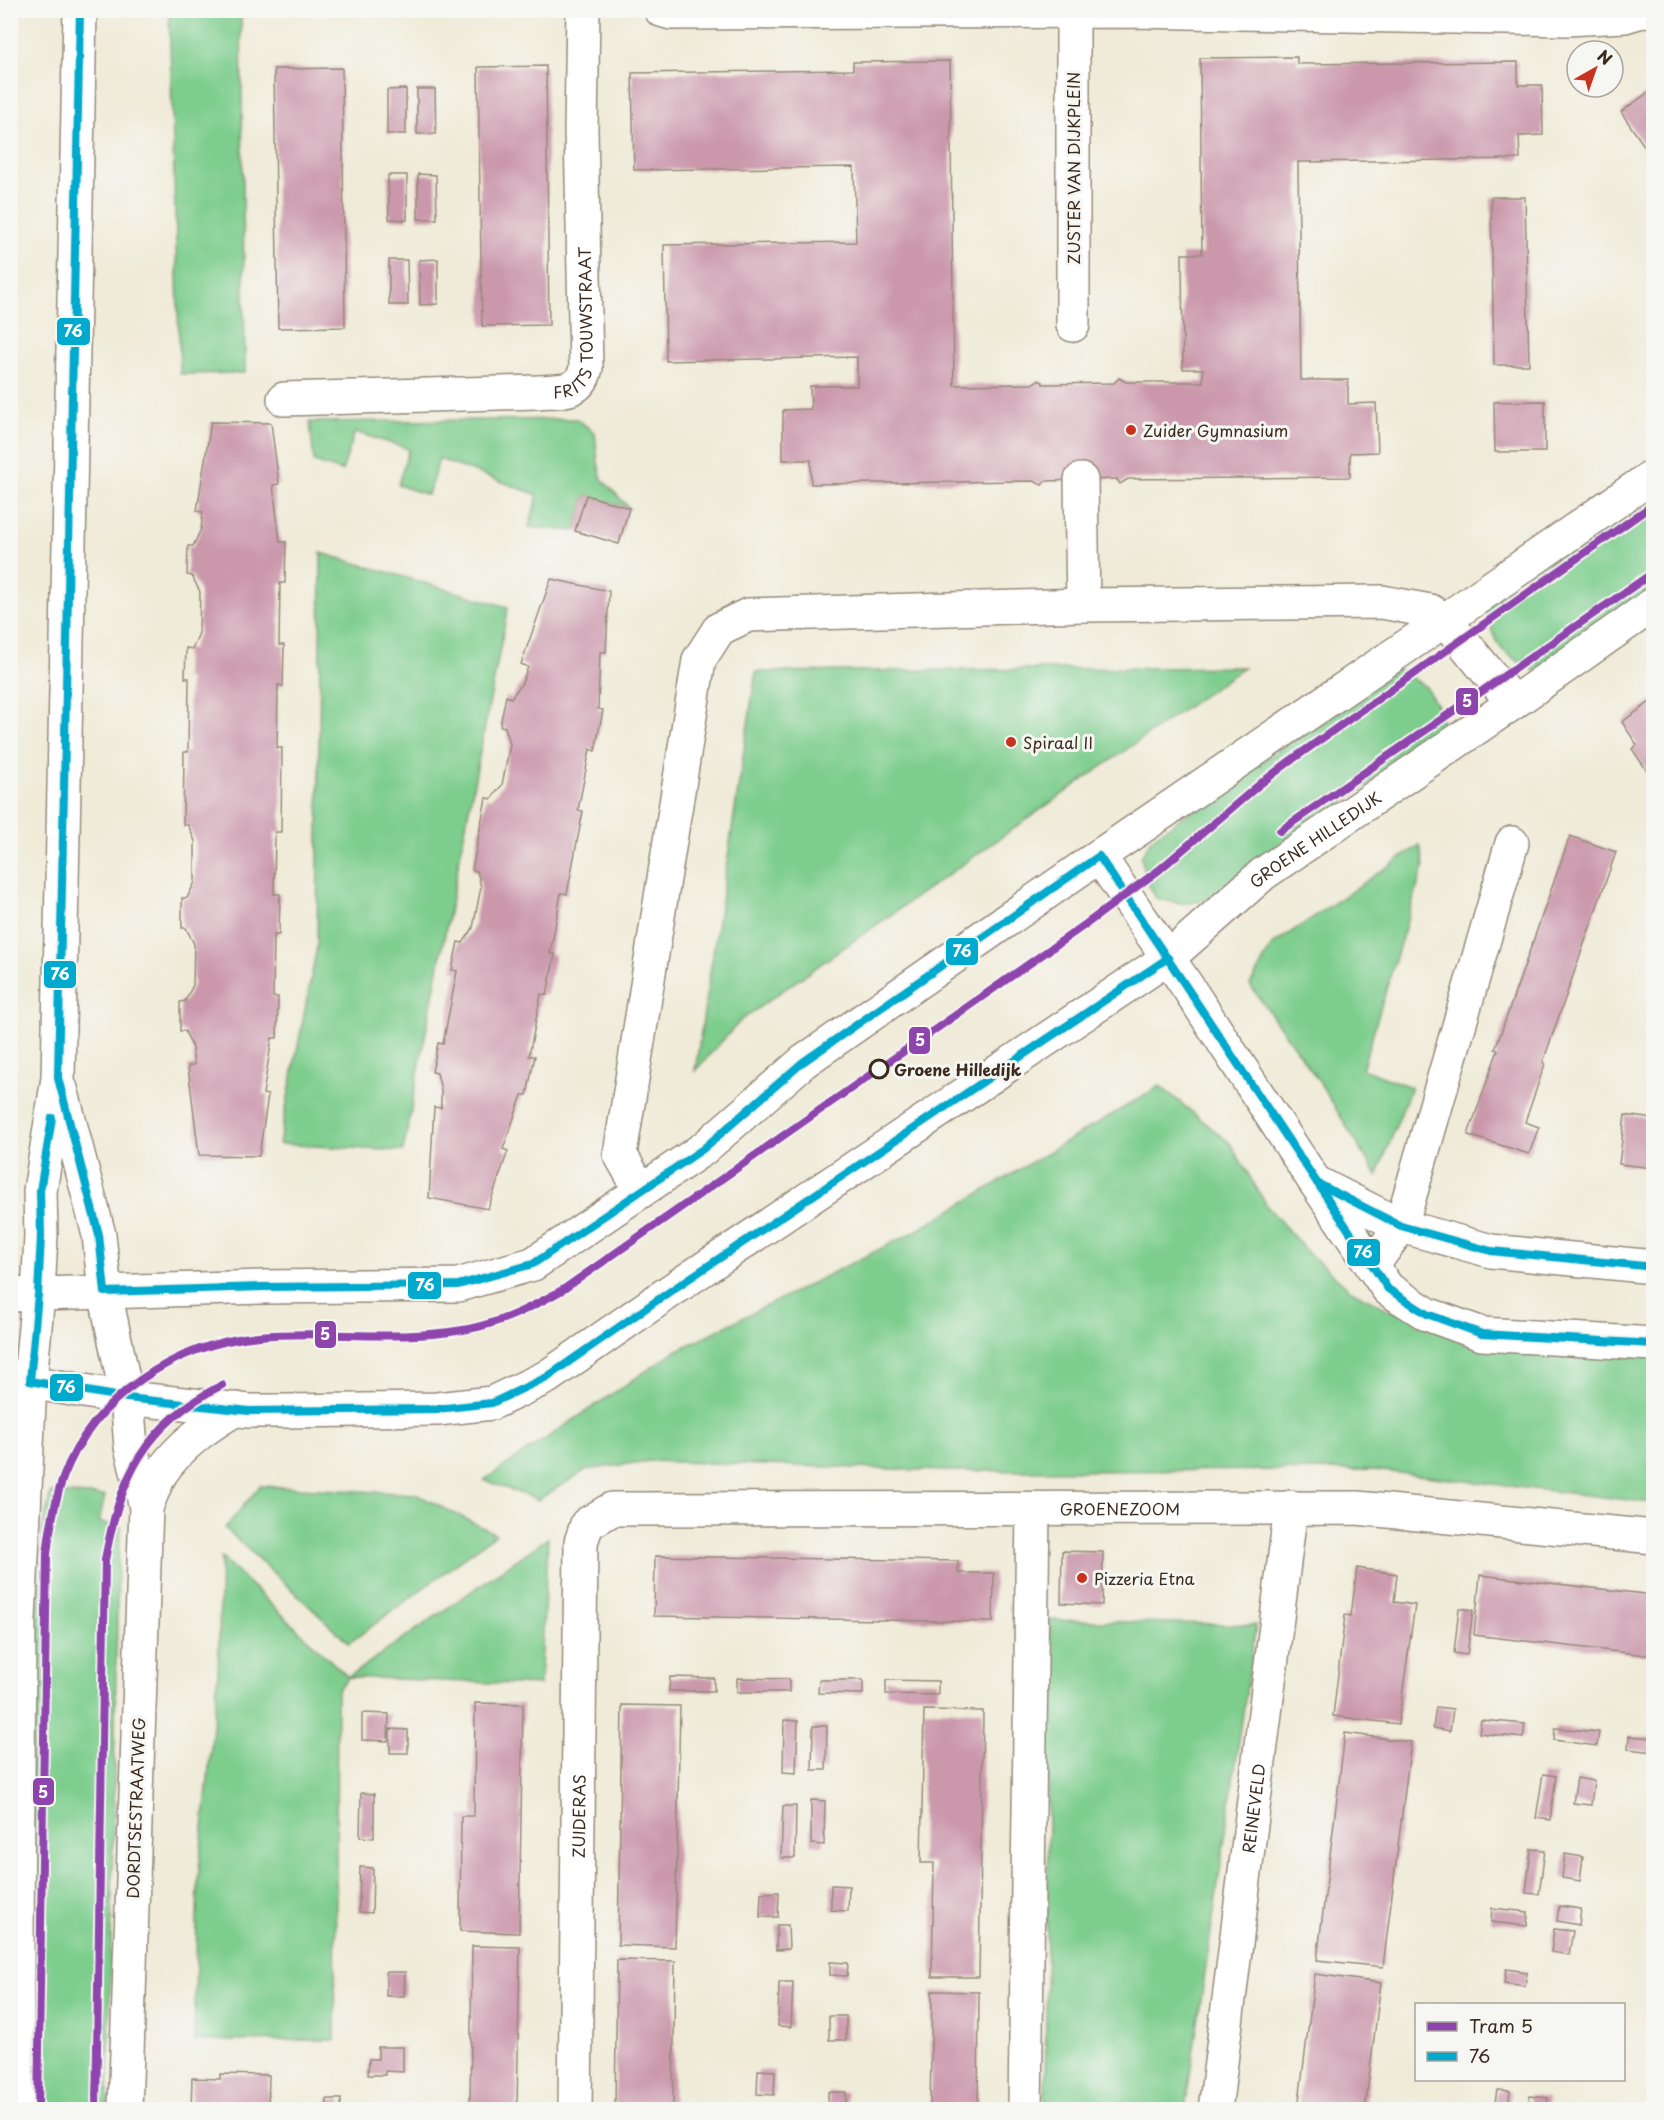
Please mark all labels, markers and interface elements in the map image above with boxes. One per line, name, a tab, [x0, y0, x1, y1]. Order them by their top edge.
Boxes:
north arrow	[1565, 39, 1625, 99]
text: N	[1593, 43, 1618, 70]
street label: ZUSTER VAN DIJKPLEIN	[1061, 72, 1085, 264]
street label: FRITS TOUWSTRAAT	[552, 246, 598, 403]
line badge: 76	[56, 317, 91, 346]
text: 76	[63, 318, 83, 342]
place label: Zuider Gymnasium	[1143, 418, 1288, 442]
marker: Zuider Gymnasium	[1124, 423, 1138, 437]
line badge: 5	[1455, 687, 1479, 716]
text: 5	[1462, 688, 1472, 712]
place label: Spiraal II	[1023, 730, 1093, 754]
marker: Spiraal II	[1004, 735, 1018, 749]
street label: GROENE HILLEDIJK	[1244, 785, 1386, 893]
line badge: 76	[945, 937, 979, 966]
text: 76	[952, 938, 972, 962]
line badge: 76	[43, 960, 77, 989]
text: 76	[50, 961, 70, 985]
line badge: 5	[908, 1026, 931, 1055]
text: 5	[915, 1027, 925, 1051]
place label: Groene Hilledijk	[894, 1057, 1022, 1081]
marker: Groene Hilledijk	[869, 1059, 889, 1079]
line badge: 76	[1346, 1238, 1381, 1267]
text: 76	[1353, 1239, 1373, 1263]
line badge: 76	[407, 1271, 442, 1300]
text: 76	[415, 1272, 435, 1296]
line badge: 5	[314, 1320, 337, 1349]
text: 5	[320, 1321, 330, 1345]
line badge: 76	[49, 1373, 84, 1402]
text: 76	[56, 1374, 76, 1398]
street label: GROENEZOOM	[1060, 1496, 1180, 1520]
place label: Pizzeria Etna	[1094, 1566, 1195, 1590]
marker: Pizzeria Etna	[1075, 1571, 1089, 1585]
street label: DORDTSESTRAATWEG	[120, 1717, 150, 1899]
street label: REINEVELD	[1235, 1762, 1271, 1855]
street label: ZUIDERAS	[566, 1774, 591, 1858]
line badge: 5	[32, 1777, 55, 1806]
text: 5	[38, 1779, 48, 1803]
legend	[1415, 2003, 1625, 2081]
text: Tram 5	[1469, 2012, 1533, 2039]
text: 76	[1469, 2042, 1490, 2069]

